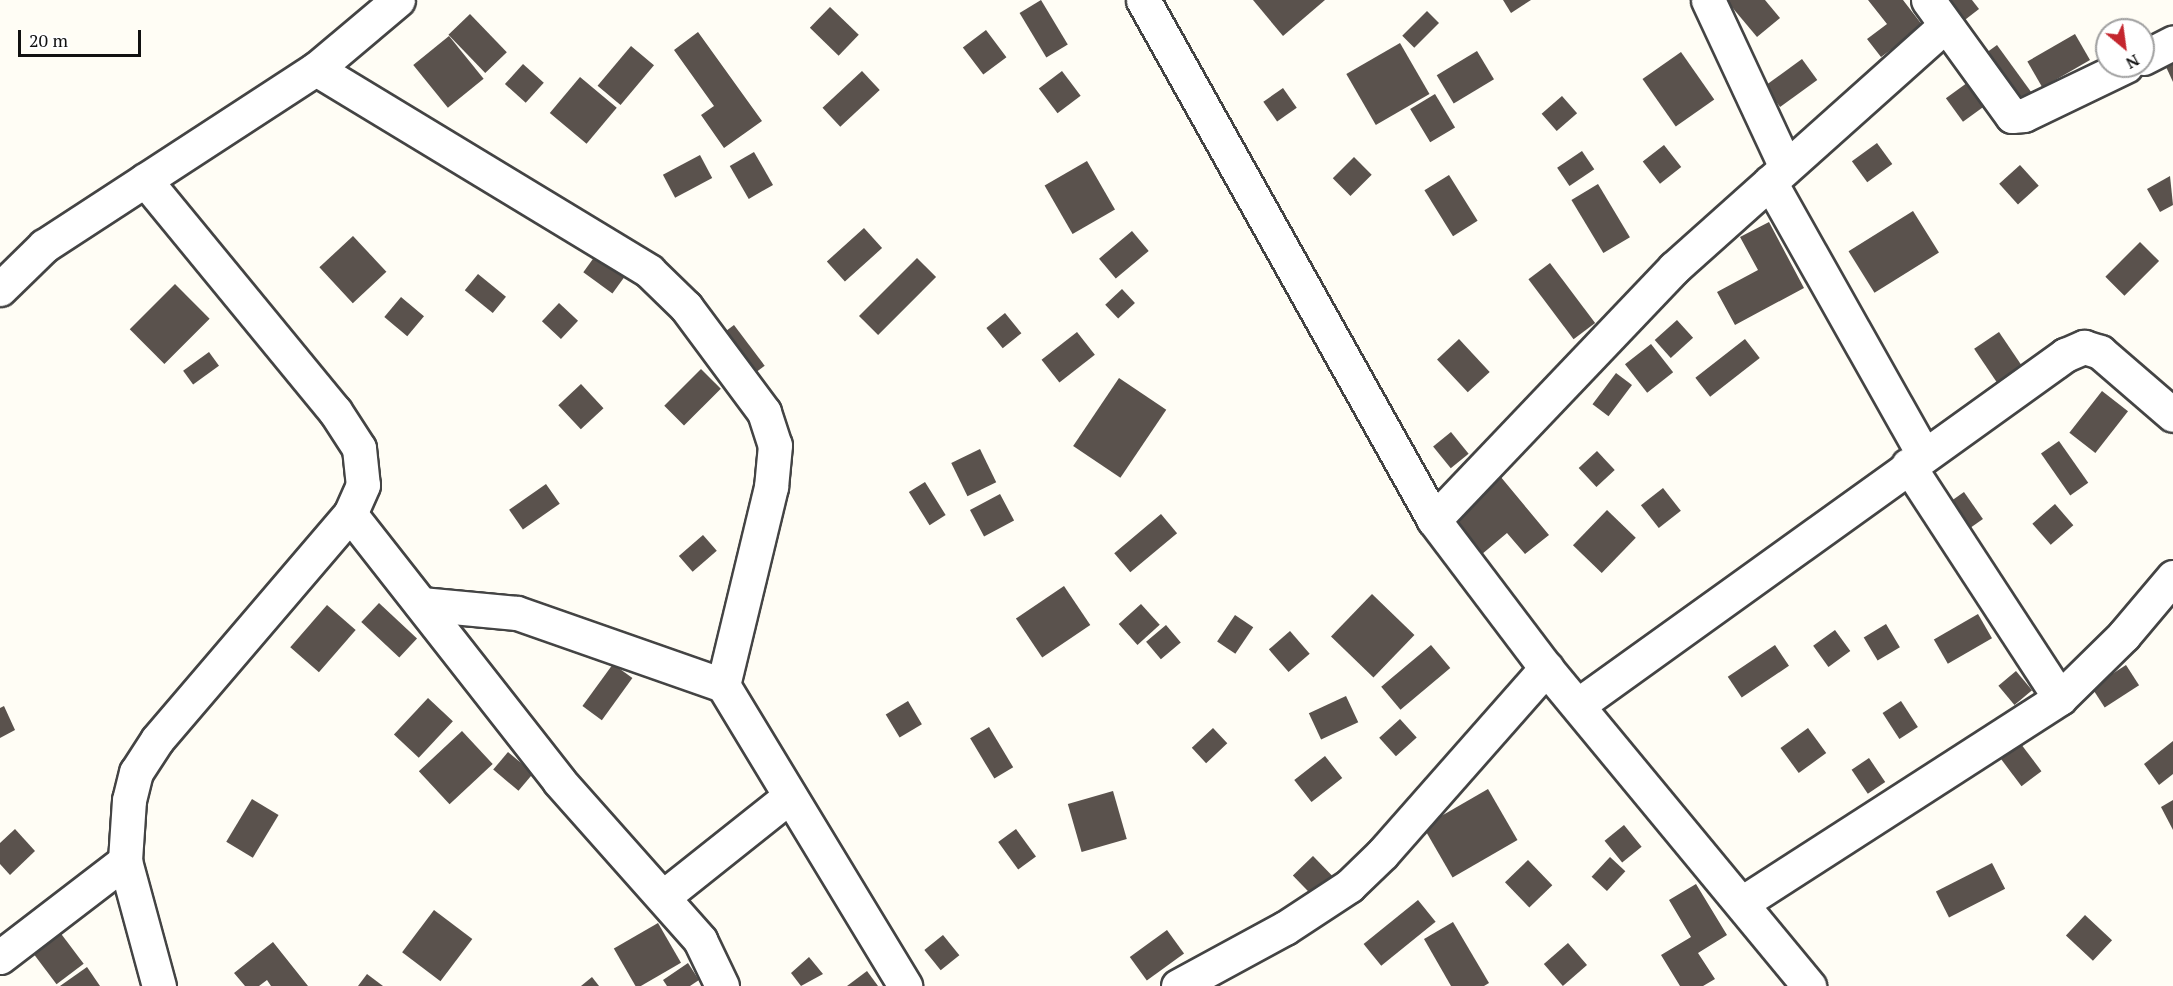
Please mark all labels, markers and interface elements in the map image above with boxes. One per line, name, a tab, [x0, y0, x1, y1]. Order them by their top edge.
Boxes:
scale bar	[21, 18, 144, 56]
north arrow	[2095, 18, 2155, 78]
text: 20 m	[29, 28, 68, 52]
text: N	[2122, 49, 2143, 75]

